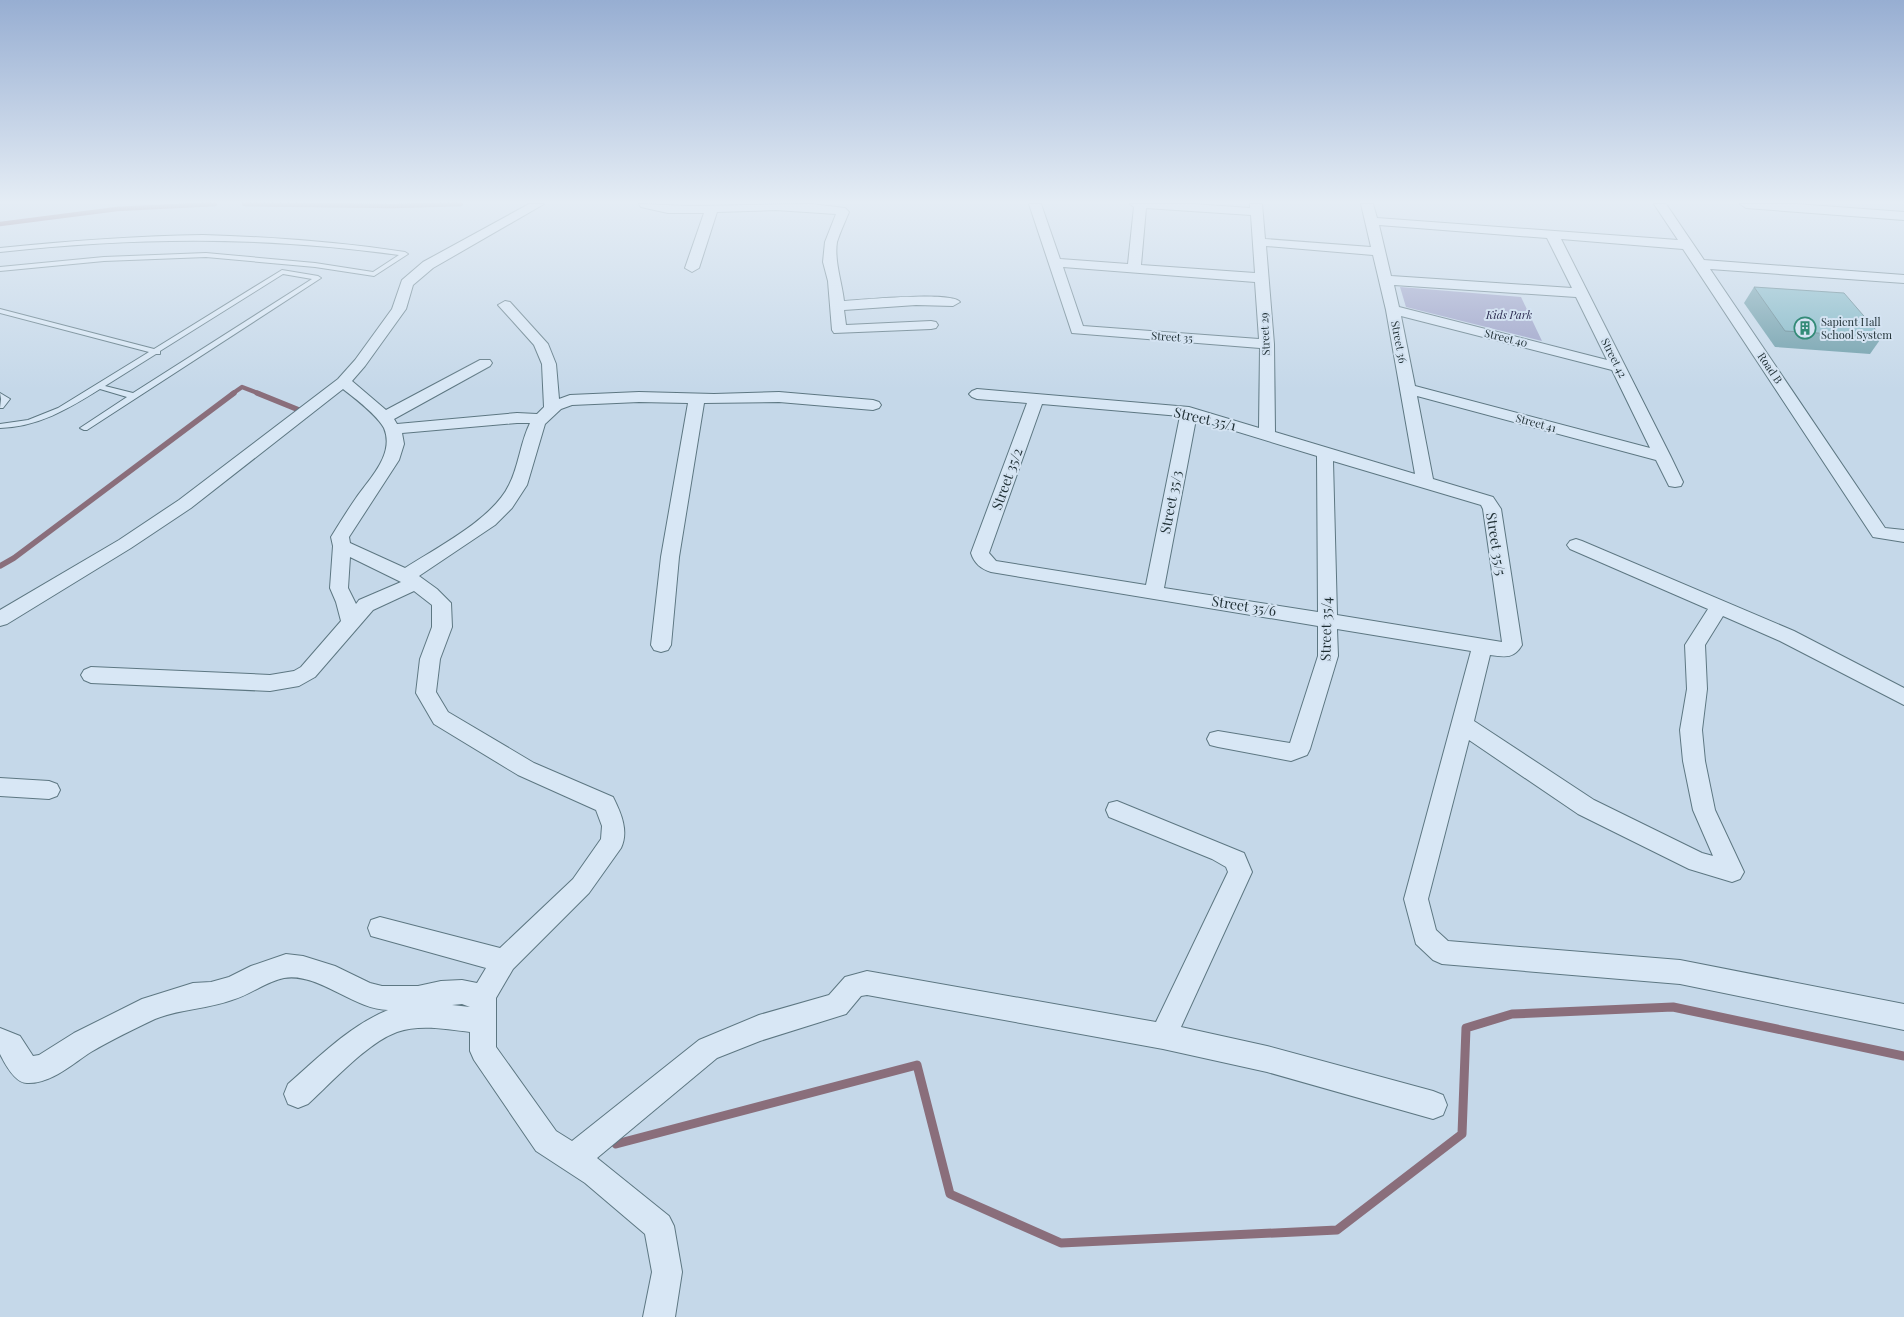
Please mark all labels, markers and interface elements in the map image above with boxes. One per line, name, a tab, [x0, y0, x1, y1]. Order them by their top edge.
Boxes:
park label: Kids Park	[1485, 307, 1532, 322]
street label: Street 29	[1256, 312, 1273, 356]
place label: Sapient Hall School System	[1821, 314, 1892, 342]
building icon: Sapient Hall School System	[1793, 316, 1817, 340]
street label: Street 36	[1388, 319, 1411, 365]
street label: Street 40	[1483, 325, 1530, 350]
street label: Street 35	[1151, 328, 1194, 345]
street label: Street 42	[1598, 335, 1631, 380]
street label: Road B	[1755, 349, 1786, 386]
street label: Street 35/1	[1172, 402, 1238, 435]
street label: Street 41	[1514, 410, 1558, 435]
street label: Street 35/2	[987, 445, 1027, 512]
street label: Street 35/3	[1155, 469, 1186, 535]
street label: Street 35/5	[1482, 511, 1511, 577]
street label: Street 35/6	[1210, 591, 1278, 620]
street label: Street 35/4	[1315, 597, 1336, 661]

